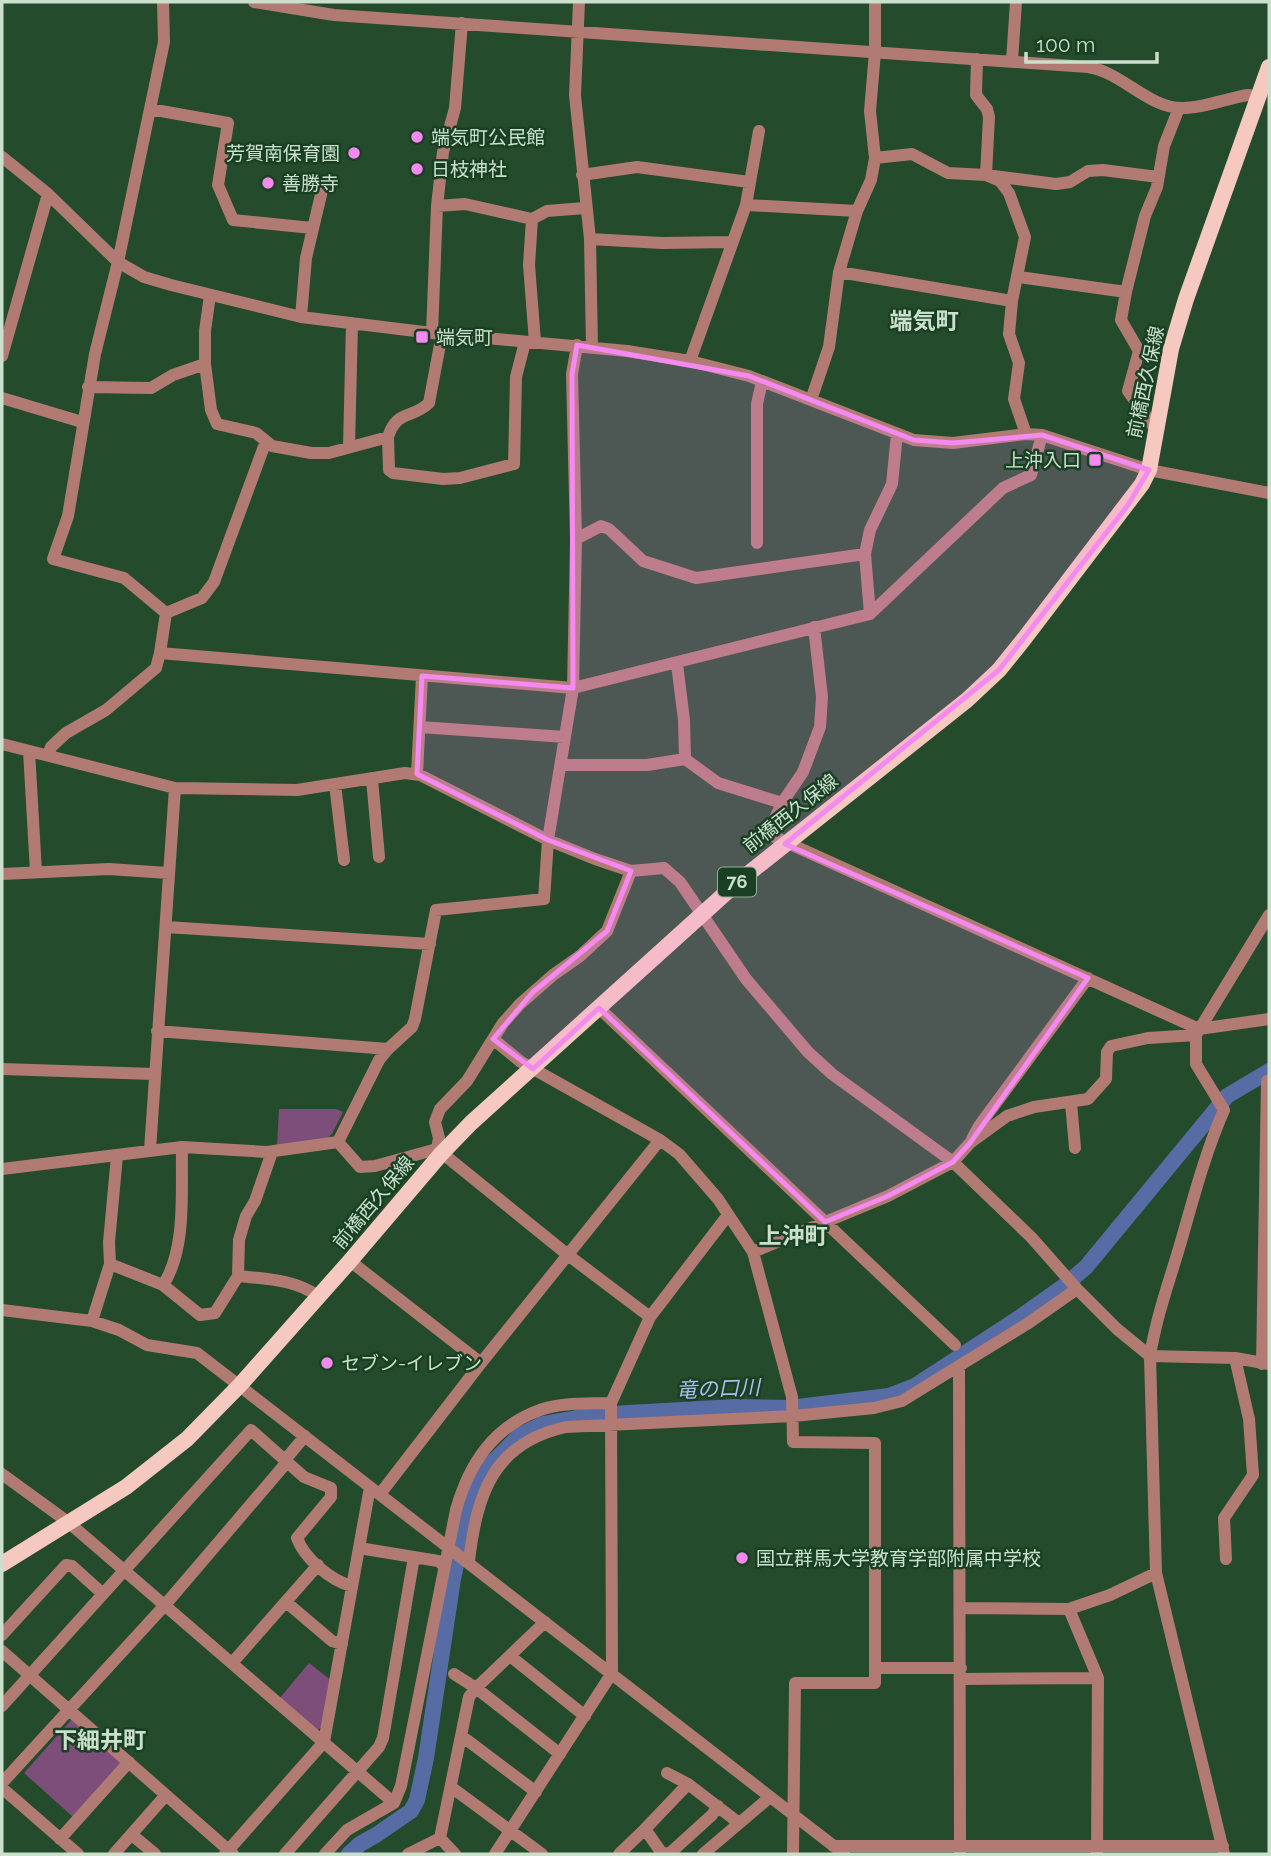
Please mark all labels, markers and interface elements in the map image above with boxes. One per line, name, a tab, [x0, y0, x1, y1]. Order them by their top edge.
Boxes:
scale bar	[1026, 21, 1157, 65]
text: 100 m	[1036, 32, 1095, 57]
place label: 端気町公民館	[431, 126, 545, 148]
marker: 端気町公民館	[409, 129, 425, 145]
place label: 芳賀南保育園	[226, 142, 340, 164]
marker: 芳賀南保育園	[346, 145, 362, 161]
place label: 日枝神社	[431, 158, 507, 180]
marker: 日枝神社	[409, 161, 425, 177]
place label: 善勝寺	[282, 172, 339, 194]
marker: 善勝寺	[260, 175, 276, 191]
district label: 端気町	[890, 307, 959, 334]
street label: 前橋西久保線	[1122, 324, 1168, 440]
place label: 端気町	[436, 326, 493, 348]
marker: 端気町	[414, 329, 430, 345]
place label: 上沖入口	[1005, 449, 1081, 471]
marker: 上沖入口	[1087, 452, 1103, 468]
street label: 前橋西久保線	[738, 769, 842, 857]
road number: 76	[718, 868, 756, 897]
street label: 前橋西久保線	[328, 1151, 418, 1253]
district label: 上沖町	[759, 1222, 828, 1249]
place label: セブン-イレブン	[341, 1352, 482, 1374]
marker: セブン-イレブン	[319, 1355, 335, 1371]
water label: 竜の口川	[676, 1374, 762, 1402]
place label: 国立群馬大学教育学部附属中学校	[756, 1547, 1041, 1569]
marker: 国立群馬大学教育学部附属中学校	[734, 1550, 750, 1566]
district label: 下細井町	[54, 1726, 146, 1753]

